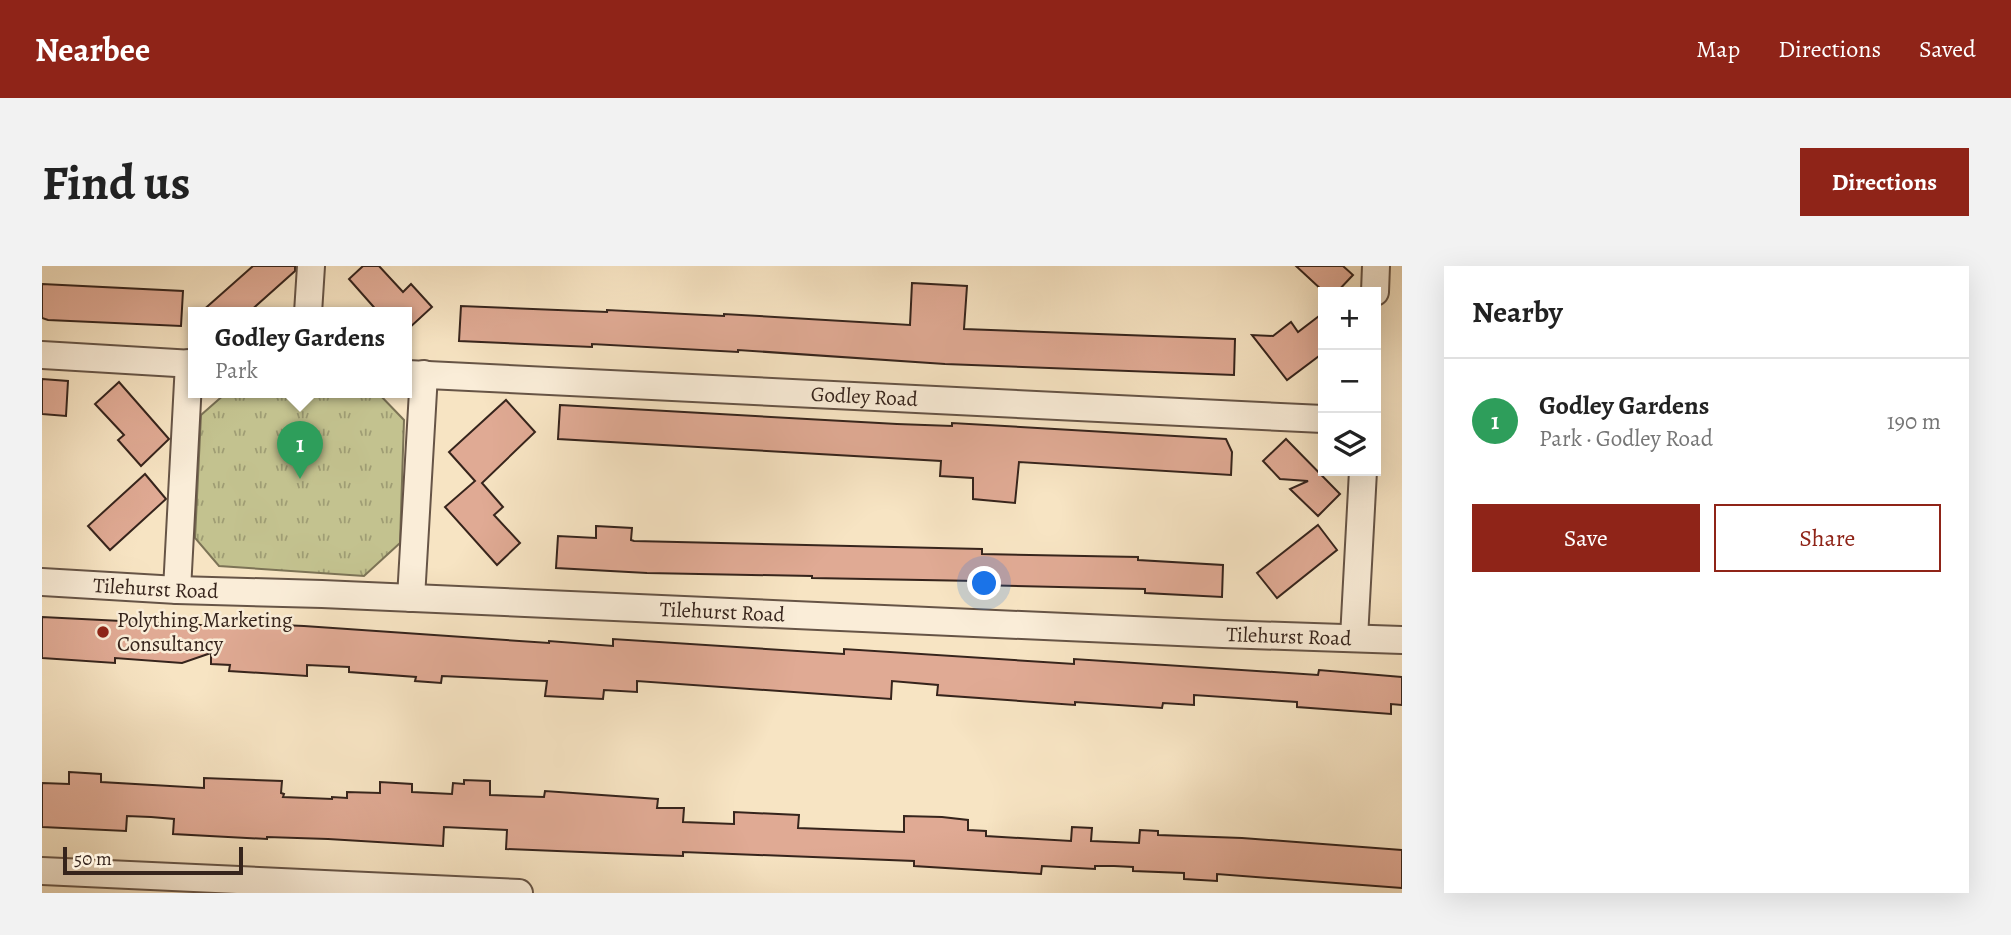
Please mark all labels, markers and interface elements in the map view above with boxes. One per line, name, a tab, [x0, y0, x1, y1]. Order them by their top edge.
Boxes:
text: Nearbee	[35, 27, 150, 72]
text: Map	[1696, 33, 1740, 65]
text: Directions	[1778, 33, 1881, 65]
text: Saved	[1919, 33, 1976, 65]
button: Directions	[1800, 148, 1969, 216]
text: Find us	[42, 149, 190, 216]
map controls	[1318, 287, 1381, 476]
button: +	[1318, 287, 1381, 350]
text: Nearby	[1472, 292, 1563, 332]
popup	[188, 307, 412, 398]
text: Godley Gardens	[215, 320, 385, 355]
button: −	[1318, 350, 1381, 413]
text: Park	[215, 355, 258, 386]
street label: Godley Road	[810, 380, 919, 413]
text: Godley Gardens	[1539, 388, 1709, 423]
text: 1	[1491, 406, 1499, 437]
text: 190 m	[1887, 406, 1941, 437]
button: layers	[1318, 413, 1381, 476]
pin: 1	[277, 421, 323, 479]
text: Park · Godley Road	[1539, 423, 1713, 454]
button: Save	[1472, 504, 1700, 572]
button: Share	[1714, 504, 1941, 572]
your location	[967, 566, 1001, 600]
street label: Tilehurst Road	[92, 571, 219, 605]
street label: Tilehurst Road	[659, 595, 786, 629]
place label: Polything Marketing Consultancy	[117, 606, 293, 658]
street label: Tilehurst Road	[1226, 620, 1353, 652]
marker: Polything Marketing Consultancy	[95, 624, 111, 640]
scale bar	[63, 844, 243, 876]
text: 50 m	[74, 846, 112, 872]

